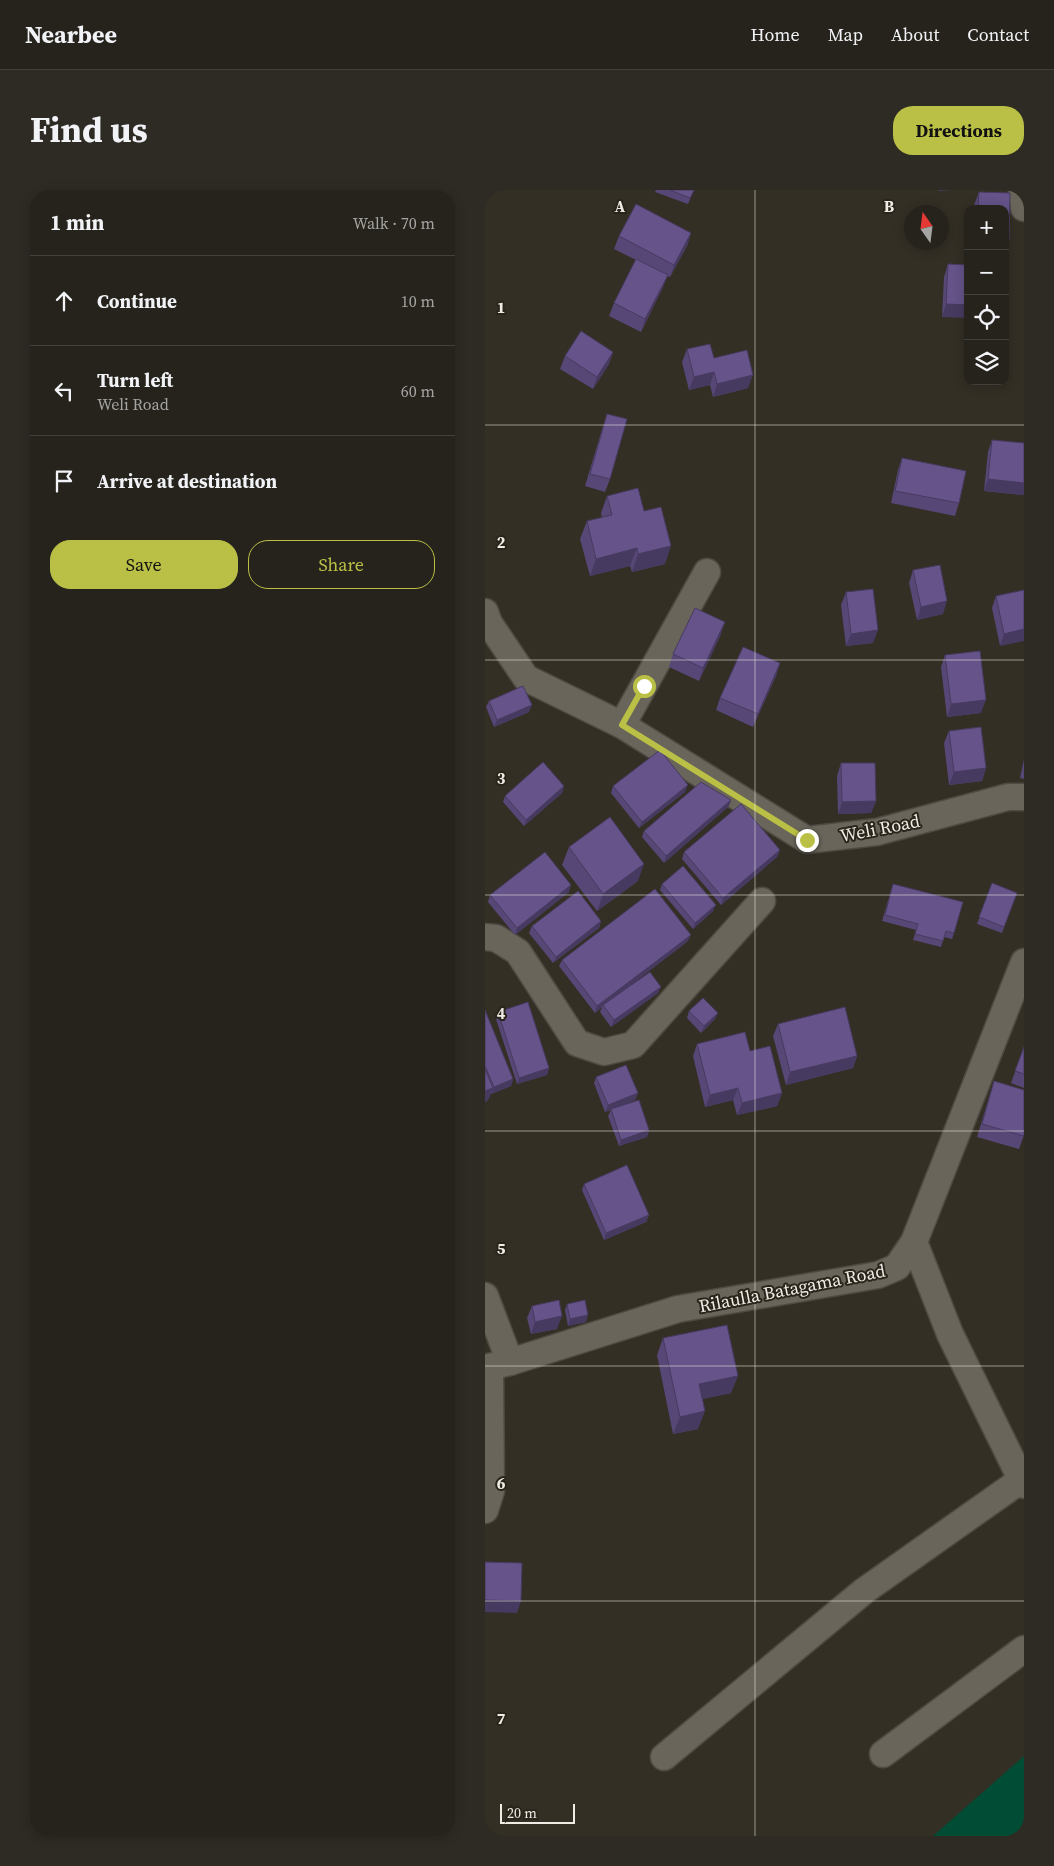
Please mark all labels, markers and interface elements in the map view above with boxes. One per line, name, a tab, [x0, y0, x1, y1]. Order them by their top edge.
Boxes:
text: Nearbee	[25, 18, 117, 51]
text: Home	[751, 22, 800, 47]
text: Map	[828, 22, 863, 47]
text: About	[891, 22, 939, 47]
text: Contact	[967, 22, 1029, 47]
text: Find us	[30, 106, 148, 154]
button: Directions	[893, 106, 1024, 155]
text: A	[615, 195, 626, 217]
text: B	[884, 195, 895, 217]
north arrow	[904, 205, 949, 250]
map controls	[964, 205, 1009, 385]
button: +	[964, 205, 1009, 250]
text: 1 min	[50, 208, 105, 237]
text: Walk · 70 m	[353, 212, 435, 234]
button: −	[964, 250, 1009, 295]
icon: ahead	[50, 287, 78, 315]
text: Continue	[97, 288, 177, 314]
text: 10 m	[401, 290, 435, 312]
button: locate	[964, 295, 1009, 340]
text: 1	[497, 296, 505, 318]
button: layers	[964, 340, 1009, 385]
text: Turn left	[97, 367, 173, 393]
icon: left	[50, 377, 78, 405]
text: 60 m	[401, 380, 435, 402]
text: Weli Road	[97, 393, 169, 415]
icon: arrive	[50, 467, 78, 495]
text: Arrive at destination	[97, 468, 277, 494]
text: 2	[497, 531, 506, 553]
button: Save	[50, 540, 238, 589]
button: Share	[248, 540, 435, 589]
route start	[633, 675, 656, 698]
text: 3	[497, 767, 506, 789]
street label: Weli Road	[838, 808, 922, 848]
route end	[796, 829, 819, 852]
text: 4	[497, 1002, 506, 1024]
text: 5	[497, 1237, 506, 1259]
street label: Rilaulla Batagama Road	[697, 1258, 887, 1318]
text: 6	[497, 1472, 506, 1494]
text: 7	[497, 1707, 506, 1729]
scale bar	[500, 1801, 575, 1824]
text: 20 m	[507, 1803, 537, 1823]

